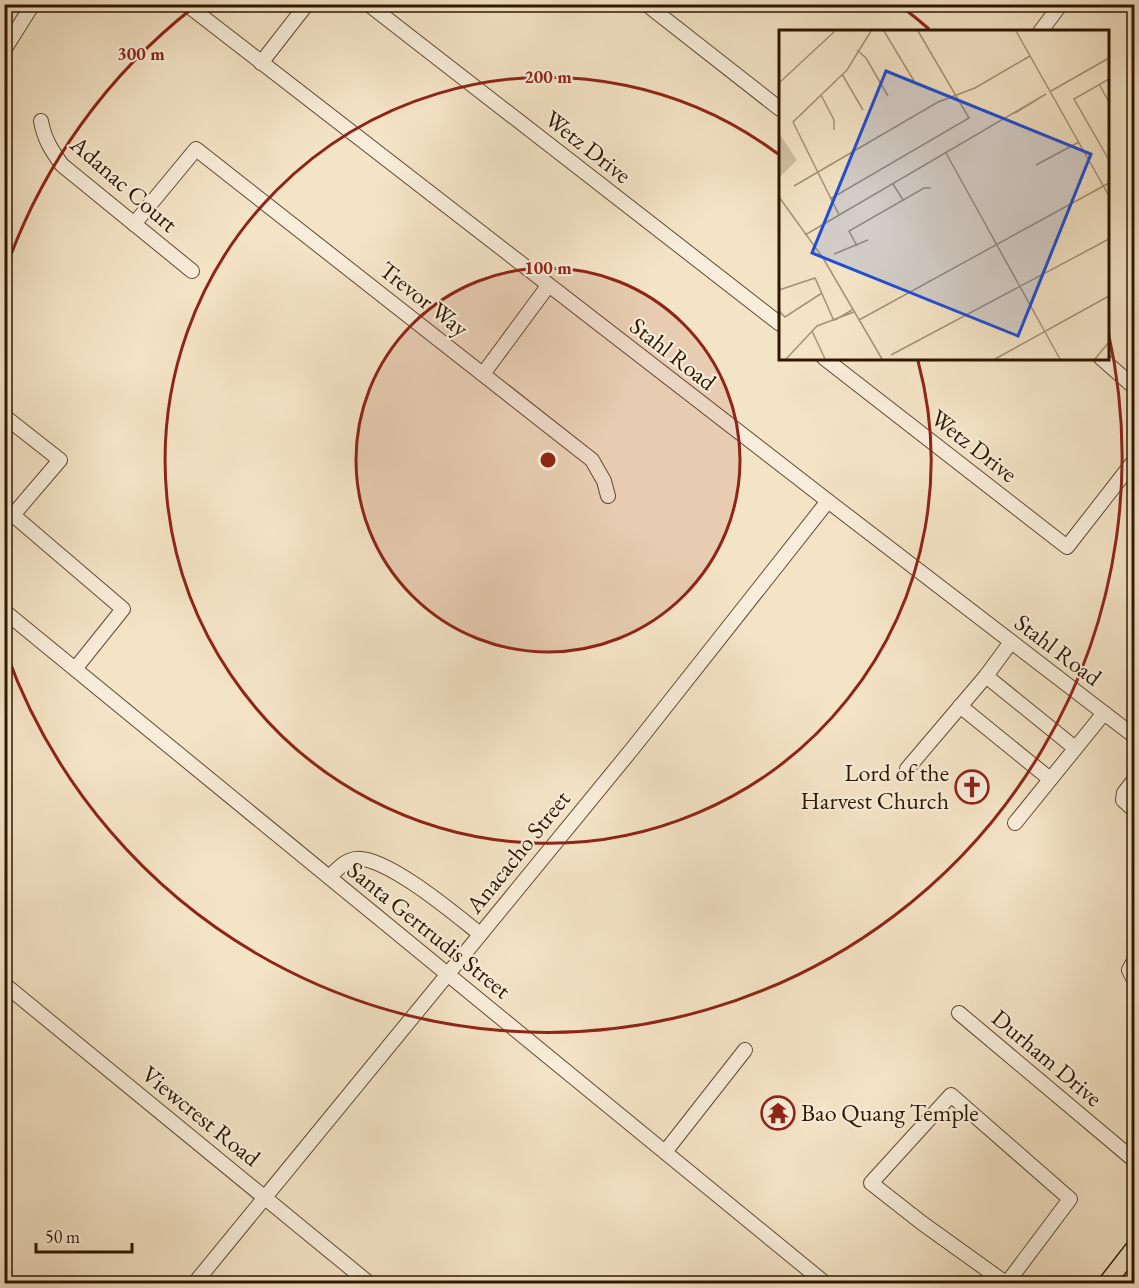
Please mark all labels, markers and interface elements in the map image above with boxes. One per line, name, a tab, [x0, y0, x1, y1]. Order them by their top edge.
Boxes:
inset map	[779, 30, 1109, 360]
text: 300 m	[117, 42, 165, 65]
text: 200 m	[524, 65, 572, 88]
street label: Wetz Drive	[539, 103, 638, 190]
street label: Adanac Court	[63, 128, 185, 239]
street label: Trevor Way	[373, 254, 476, 343]
text: 100 m	[524, 256, 572, 279]
street label: Stahl Road	[624, 310, 723, 398]
street label: Wetz Drive	[925, 402, 1024, 489]
centre of rings	[538, 450, 558, 470]
street label: Stahl Road	[1008, 607, 1109, 693]
place label: Lord of the Harvest Church	[800, 757, 949, 816]
church icon: Lord of the Harvest Church	[954, 769, 990, 805]
street label: Anacacho Street	[458, 784, 577, 920]
street label: Santa Gertrudis Street	[341, 854, 518, 1005]
street label: Durham Drive	[985, 1002, 1109, 1113]
street label: Viewcrest Road	[136, 1058, 268, 1173]
temple icon: Bao Quang Temple	[760, 1095, 796, 1131]
place label: Bao Quang Temple	[801, 1097, 979, 1128]
scale bar	[36, 1216, 132, 1254]
text: 50 m	[45, 1225, 80, 1248]

